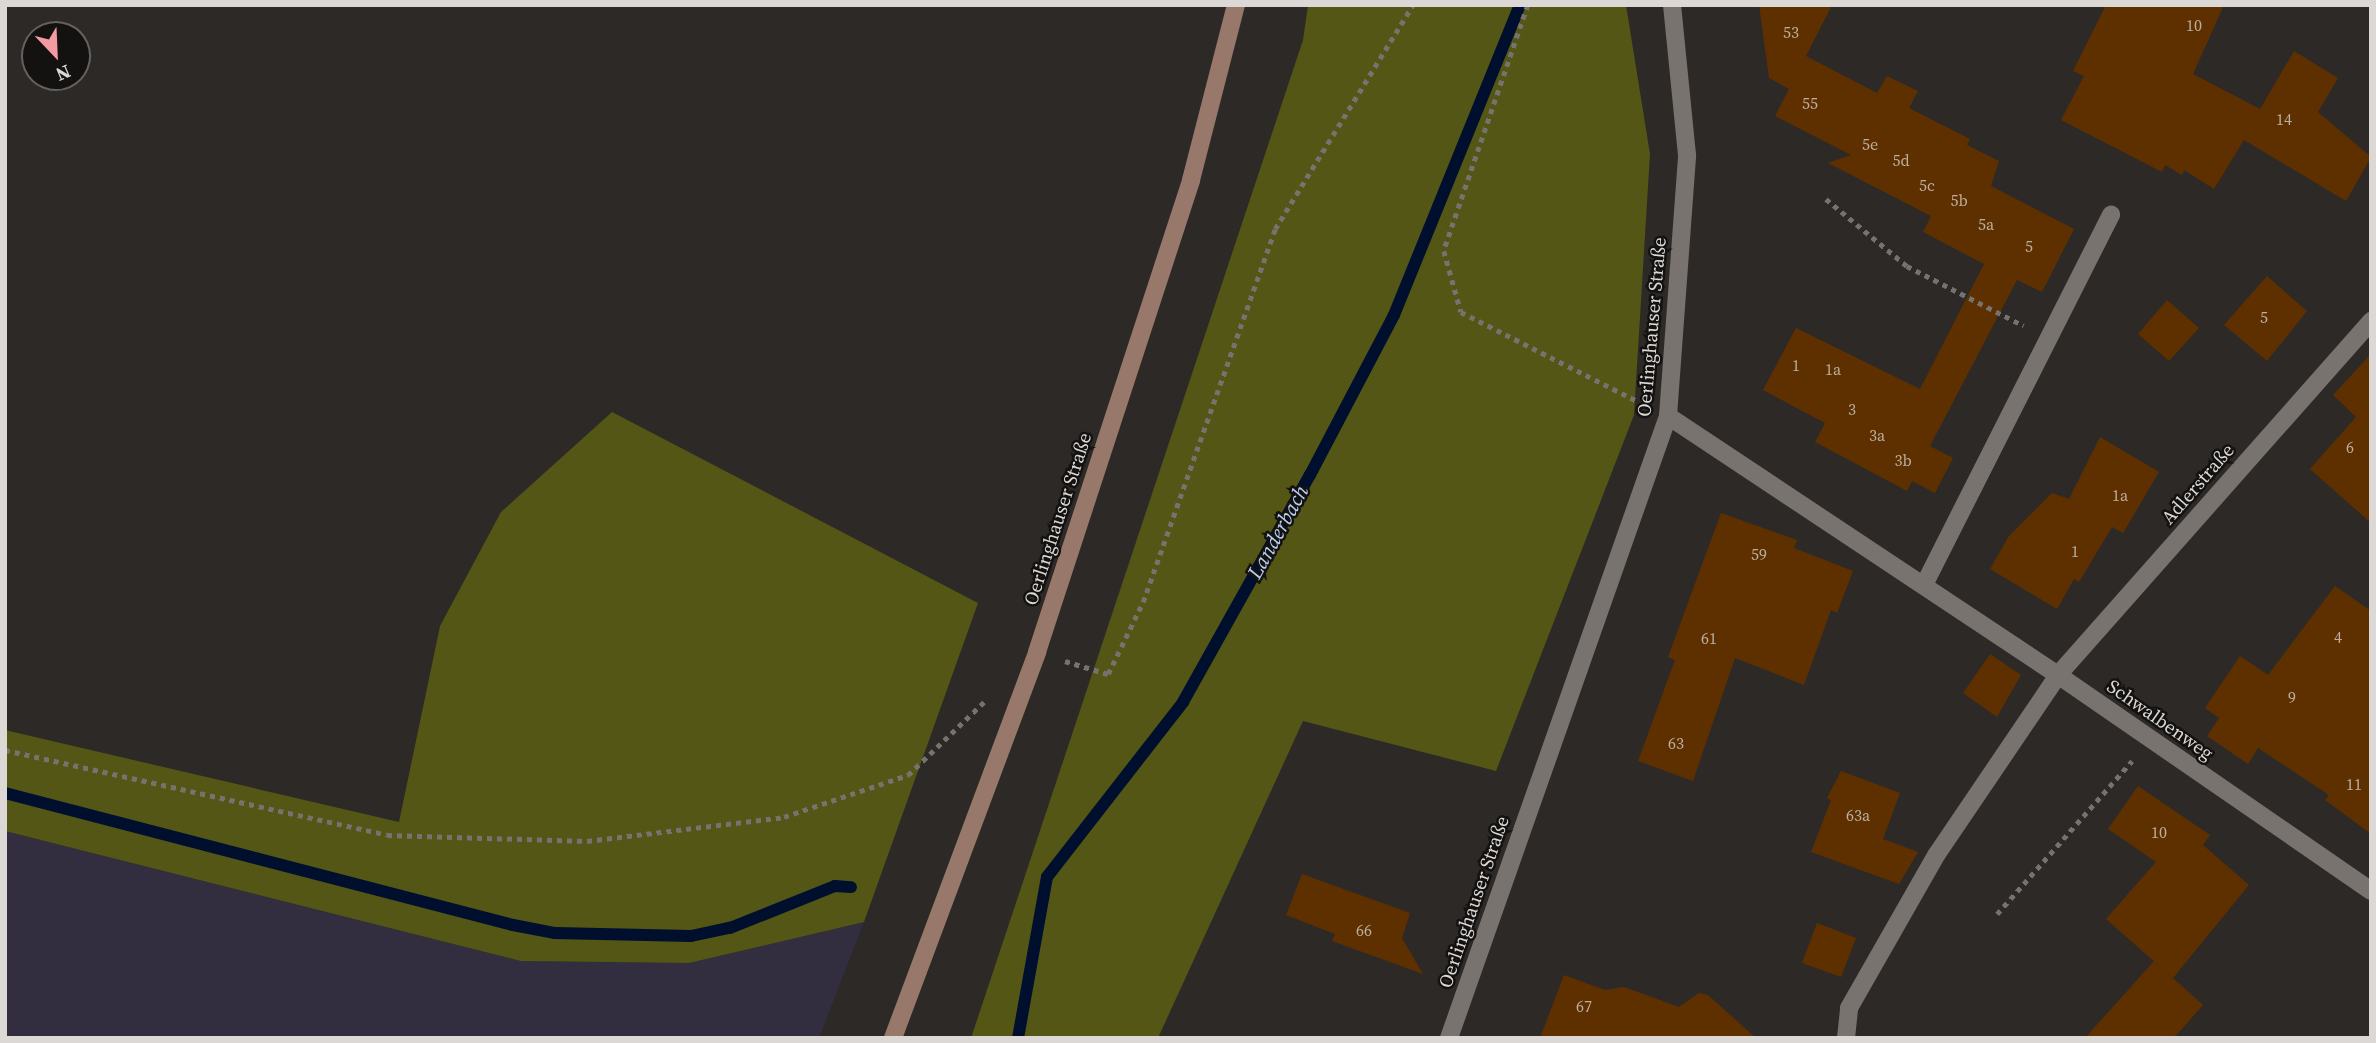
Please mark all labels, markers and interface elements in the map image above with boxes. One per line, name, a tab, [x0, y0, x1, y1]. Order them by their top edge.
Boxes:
house number: 10	[2186, 15, 2202, 35]
north arrow	[21, 21, 91, 91]
house number: 53	[1783, 22, 1799, 42]
text: N	[52, 59, 75, 88]
house number: 55	[1802, 93, 1818, 113]
house number: 14	[2276, 109, 2292, 129]
house number: 5e	[1862, 134, 1878, 154]
house number: 5d	[1892, 150, 1910, 170]
house number: 5c	[1919, 175, 1935, 195]
house number: 5b	[1950, 190, 1968, 210]
house number: 5a	[1978, 214, 1994, 234]
street label: Oerlinghauser Straße	[1633, 236, 1671, 418]
house number: 5	[2025, 236, 2033, 256]
house number: 5	[2260, 307, 2268, 327]
house number: 1	[1792, 355, 1800, 375]
house number: 1a	[1825, 359, 1841, 379]
house number: 3	[1848, 399, 1856, 419]
house number: 3a	[1869, 425, 1885, 445]
street label: Oerlinghauser Straße	[1019, 430, 1097, 608]
house number: 6	[2346, 437, 2354, 457]
street label: Adlerstraße	[2157, 439, 2239, 529]
house number: 3b	[1894, 450, 1912, 470]
water label: Landerbach	[1242, 481, 1314, 583]
house number: 1a	[2112, 485, 2128, 505]
house number: 1	[2071, 541, 2079, 561]
house number: 59	[1751, 544, 1767, 564]
house number: 4	[2334, 627, 2342, 647]
house number: 61	[1701, 628, 1717, 648]
street label: Schwalbenweg	[2102, 675, 2218, 765]
house number: 9	[2288, 687, 2296, 707]
house number: 63	[1668, 733, 1684, 753]
house number: 11	[2346, 774, 2362, 794]
house number: 63a	[1846, 805, 1870, 825]
street label: Oerlinghauser Straße	[1434, 813, 1514, 991]
house number: 10	[2151, 822, 2167, 842]
house number: 66	[1356, 920, 1372, 940]
house number: 67	[1576, 996, 1592, 1016]

